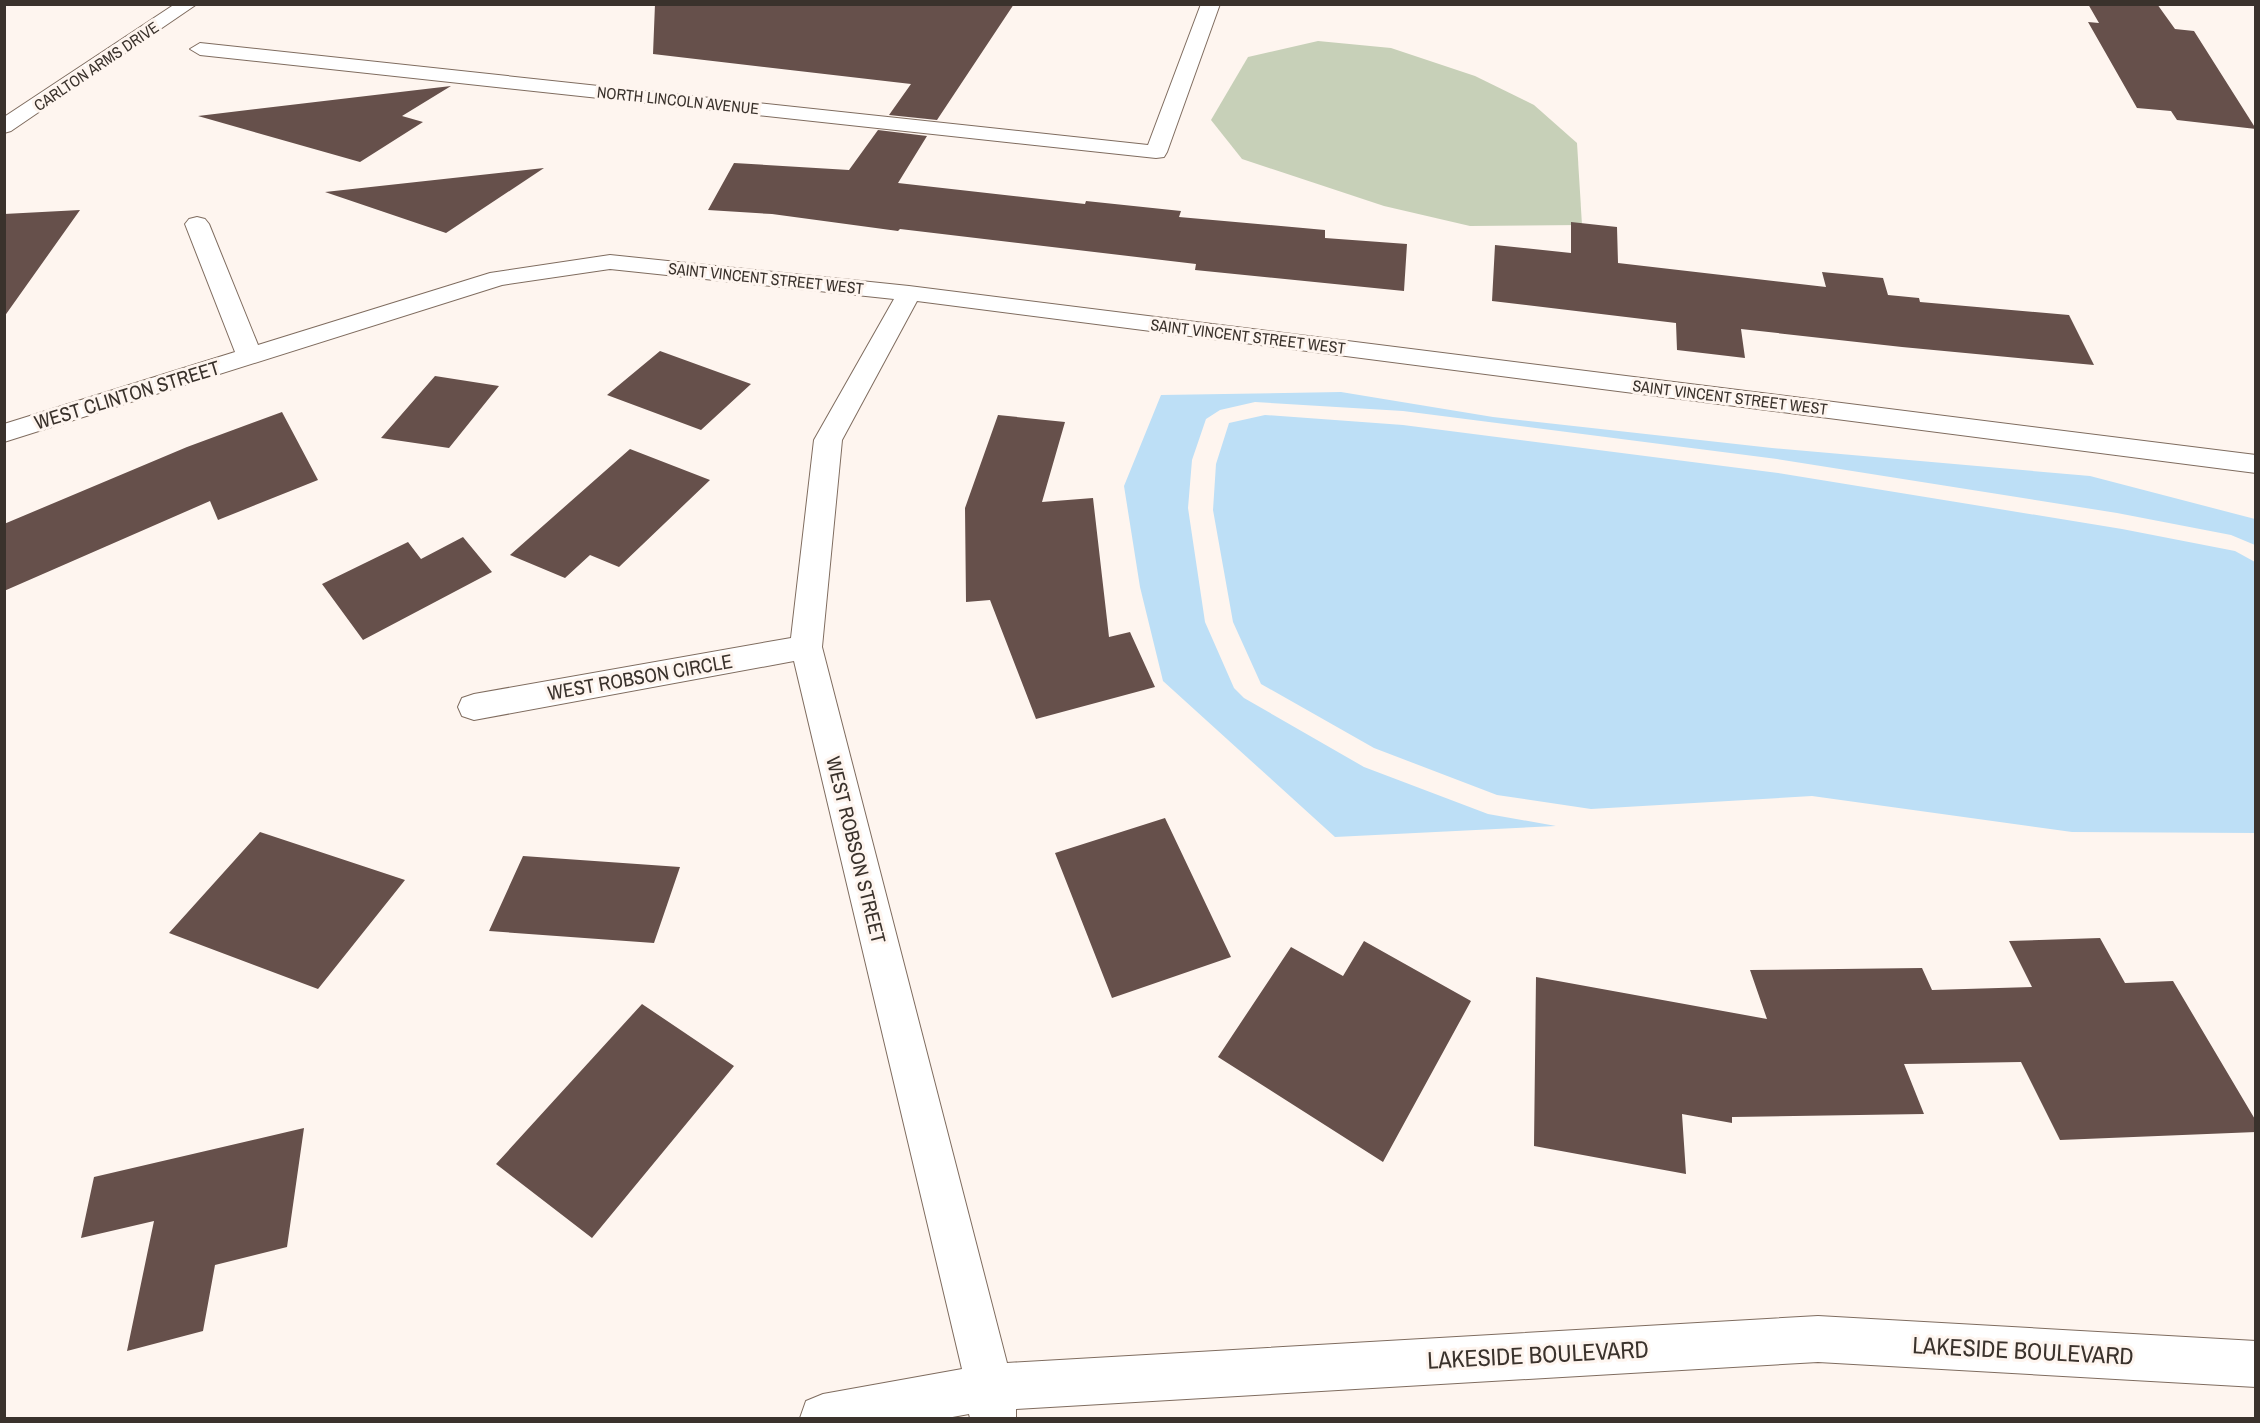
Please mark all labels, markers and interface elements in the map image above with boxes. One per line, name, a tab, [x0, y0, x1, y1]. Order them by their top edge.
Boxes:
street label: CARLTON ARMS DRIVE	[29, 16, 163, 116]
street label: NORTH LINCOLN AVENUE	[596, 81, 760, 119]
street label: SAINT VINCENT STREET WEST	[667, 257, 865, 299]
street label: SAINT VINCENT STREET WEST	[1149, 313, 1347, 359]
street label: WEST CLINTON STREET	[31, 353, 223, 436]
street label: SAINT VINCENT STREET WEST	[1631, 374, 1829, 420]
street label: WEST ROBSON CIRCLE	[545, 647, 735, 706]
street label: WEST ROBSON STREET	[820, 753, 893, 946]
street label: LAKESIDE BOULEVARD	[1912, 1328, 2135, 1372]
street label: LAKESIDE BOULEVARD	[1426, 1332, 1649, 1376]

